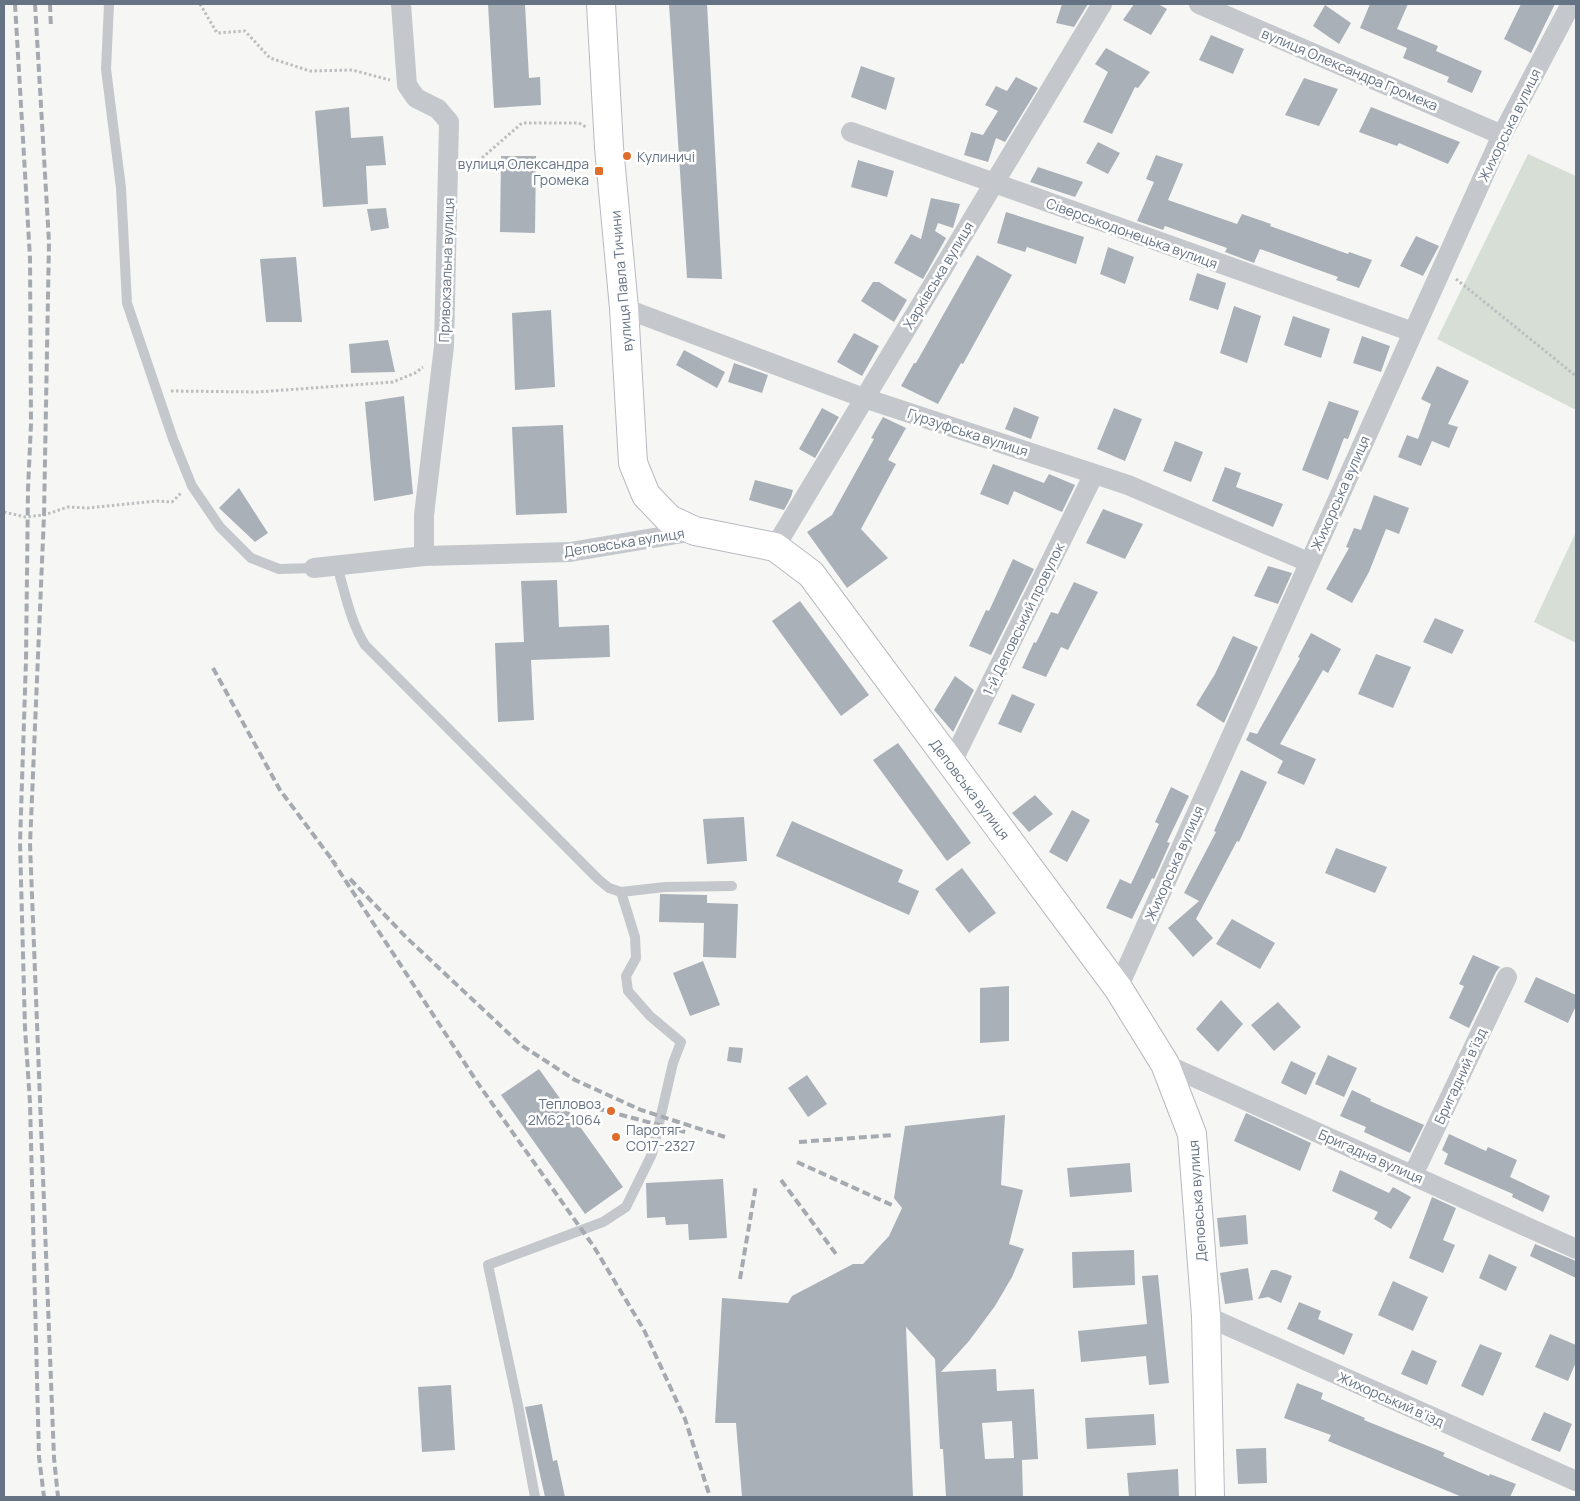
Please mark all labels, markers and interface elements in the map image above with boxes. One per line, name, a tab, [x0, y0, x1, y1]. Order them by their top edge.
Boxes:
street label: вулиця Олександра Громека	[1259, 23, 1441, 115]
street label: Жихорська вулиця	[1473, 65, 1545, 185]
place label: Кулиничі	[637, 147, 695, 166]
marker: Кулиничі	[621, 150, 633, 162]
place label: вулиця Олександра Громека	[458, 154, 589, 189]
marker: вулиця Олександра Громека	[593, 165, 605, 177]
street label: Сіверськодонецька вулиця	[1044, 193, 1220, 273]
street label: Привокзальна вулиця	[434, 197, 458, 343]
street label: вулиця Павла Тичини	[605, 210, 637, 352]
street label: Харківська вулиця	[898, 218, 978, 332]
street label: Гурзуфська вулиця	[905, 404, 1031, 460]
street label: Жихорська вулиця	[1306, 433, 1374, 553]
street label: Деповська вулиця	[562, 523, 686, 561]
street label: 1-й Деповський провулок	[978, 539, 1069, 699]
street label: Деповська вулиця	[926, 735, 1014, 843]
street label: Жихорська вулиця	[1140, 803, 1208, 923]
street label: Бригадний в’їзд	[1429, 1025, 1491, 1127]
place label: Тепловоз 2М62-1064	[528, 1094, 601, 1129]
marker: Тепловоз 2М62-1064	[605, 1105, 617, 1117]
place label: Паротяг СО17-2327	[626, 1120, 695, 1155]
street label: Бригадна вулиця	[1316, 1124, 1426, 1188]
marker: Паротяг СО17-2327	[610, 1131, 622, 1143]
street label: Деповська вулиця	[1183, 1139, 1211, 1263]
street label: Жихорський в’їзд	[1335, 1367, 1447, 1431]

